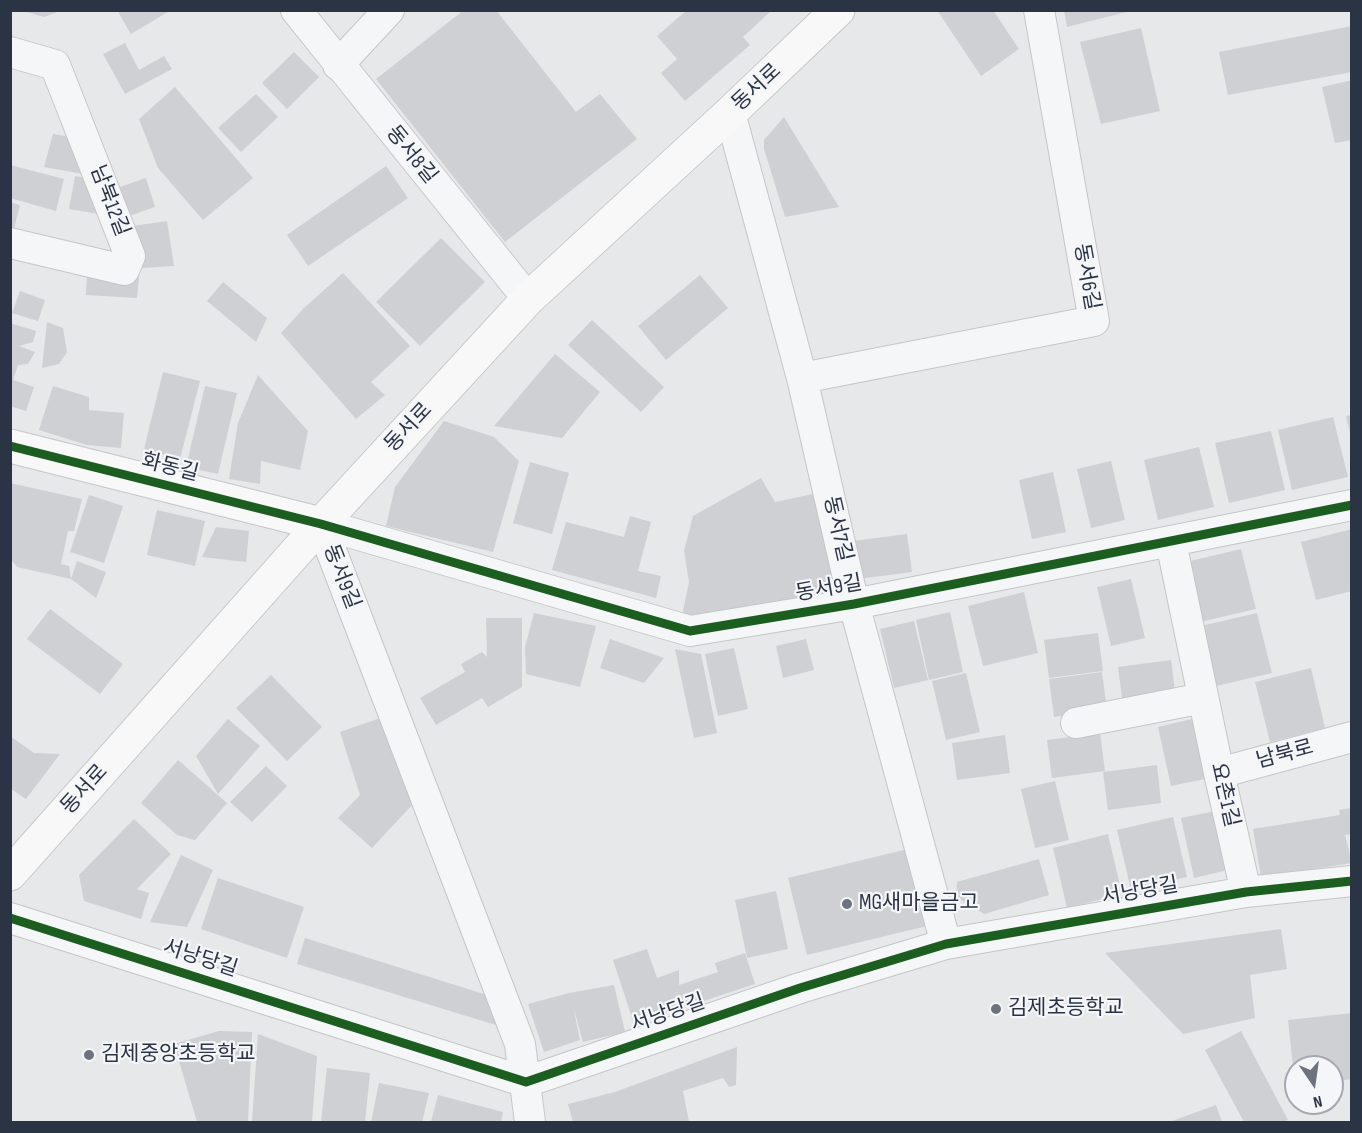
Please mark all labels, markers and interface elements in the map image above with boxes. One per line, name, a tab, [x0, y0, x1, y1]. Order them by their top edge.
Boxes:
street label: 동서로	[727, 59, 787, 117]
street label: 동서8길	[380, 121, 442, 189]
street label: 남북12길	[84, 162, 134, 240]
street label: 동서6길	[1068, 242, 1104, 312]
street label: 동서로	[380, 398, 438, 458]
street label: 화동길	[139, 449, 201, 487]
street label: 동서7길	[817, 494, 857, 564]
street label: 동서9길	[317, 541, 365, 613]
street label: 동서9길	[794, 571, 864, 607]
street label: 남북로	[1254, 735, 1316, 775]
street label: 동서로	[56, 760, 114, 820]
street label: 요촌1길	[1204, 760, 1244, 830]
street label: 서낭당길	[1100, 873, 1180, 911]
place label: MG새마을금고	[859, 891, 979, 917]
marker: MG새마을금고	[840, 897, 854, 911]
street label: 서낭당길	[159, 935, 241, 983]
street label: 서낭당길	[627, 990, 709, 1038]
place label: 김제초등학교	[1008, 996, 1124, 1022]
marker: 김제초등학교	[989, 1002, 1003, 1016]
place label: 김제중앙초등학교	[101, 1042, 256, 1068]
marker: 김제중앙초등학교	[82, 1048, 96, 1062]
north arrow	[1284, 1055, 1344, 1115]
text: N	[1311, 1091, 1324, 1111]

